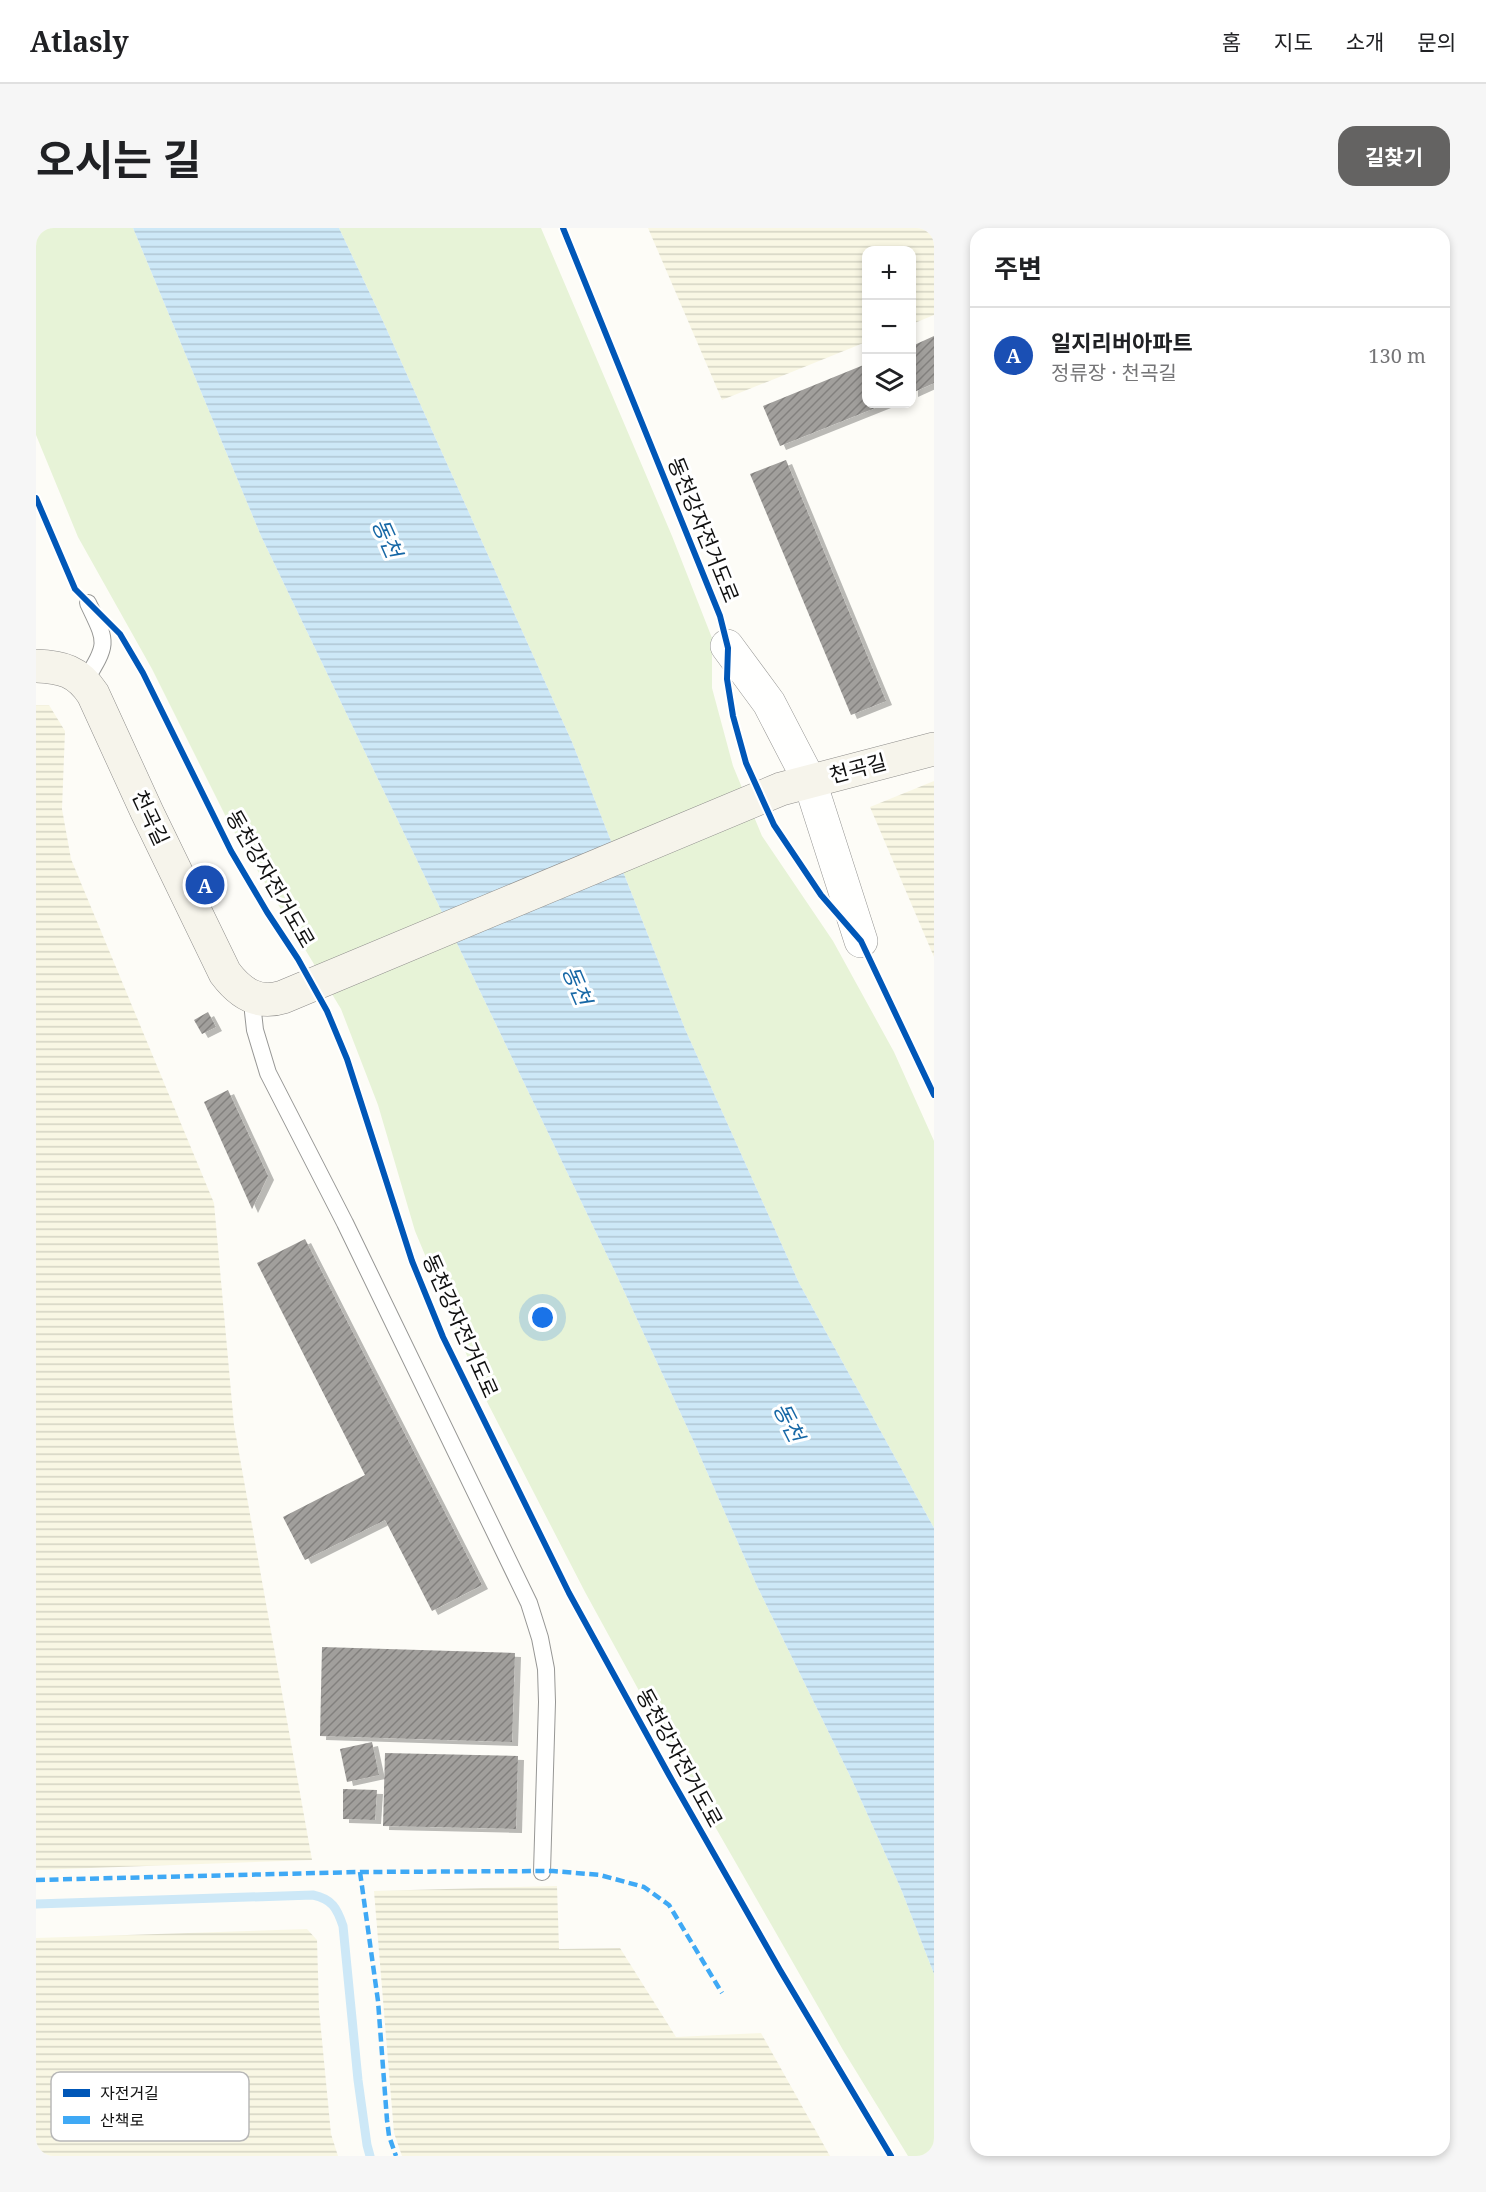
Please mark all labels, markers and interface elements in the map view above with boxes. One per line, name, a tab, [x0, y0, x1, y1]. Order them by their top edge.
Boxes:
text: Atlasly	[30, 22, 129, 60]
text: 홈	[1222, 28, 1241, 56]
text: 지도	[1274, 28, 1313, 56]
text: 소개	[1346, 28, 1384, 56]
text: 문의	[1417, 28, 1456, 56]
button: 길찾기	[1338, 126, 1450, 186]
text: 오시는 길	[36, 130, 201, 187]
map controls	[862, 246, 916, 408]
button: +	[862, 246, 916, 300]
text: 주변	[994, 250, 1042, 286]
button: −	[862, 300, 916, 354]
text: 일지리버아파트	[1051, 327, 1193, 357]
text: A	[1006, 342, 1021, 369]
text: 130 m	[1368, 342, 1426, 369]
button: layers	[862, 354, 916, 408]
text: 정류장 · 천곡길	[1051, 359, 1177, 386]
street label: 동천강자전거도로	[662, 453, 746, 607]
water label: 동천	[366, 513, 411, 565]
street label: 천곡길	[826, 747, 889, 789]
street label: 천곡길	[126, 785, 176, 850]
street label: 동천강자전거도로	[220, 805, 322, 952]
pin: A	[186, 862, 224, 908]
water label: 동천	[556, 960, 601, 1012]
street label: 동천강자전거도로	[417, 1249, 505, 1402]
your location	[528, 1303, 557, 1332]
water label: 동천	[767, 1397, 814, 1449]
street label: 동천강자전거도로	[630, 1683, 730, 1832]
legend	[51, 2072, 249, 2141]
text: 자전거길	[100, 2082, 159, 2104]
text: 산책로	[100, 2109, 144, 2131]

